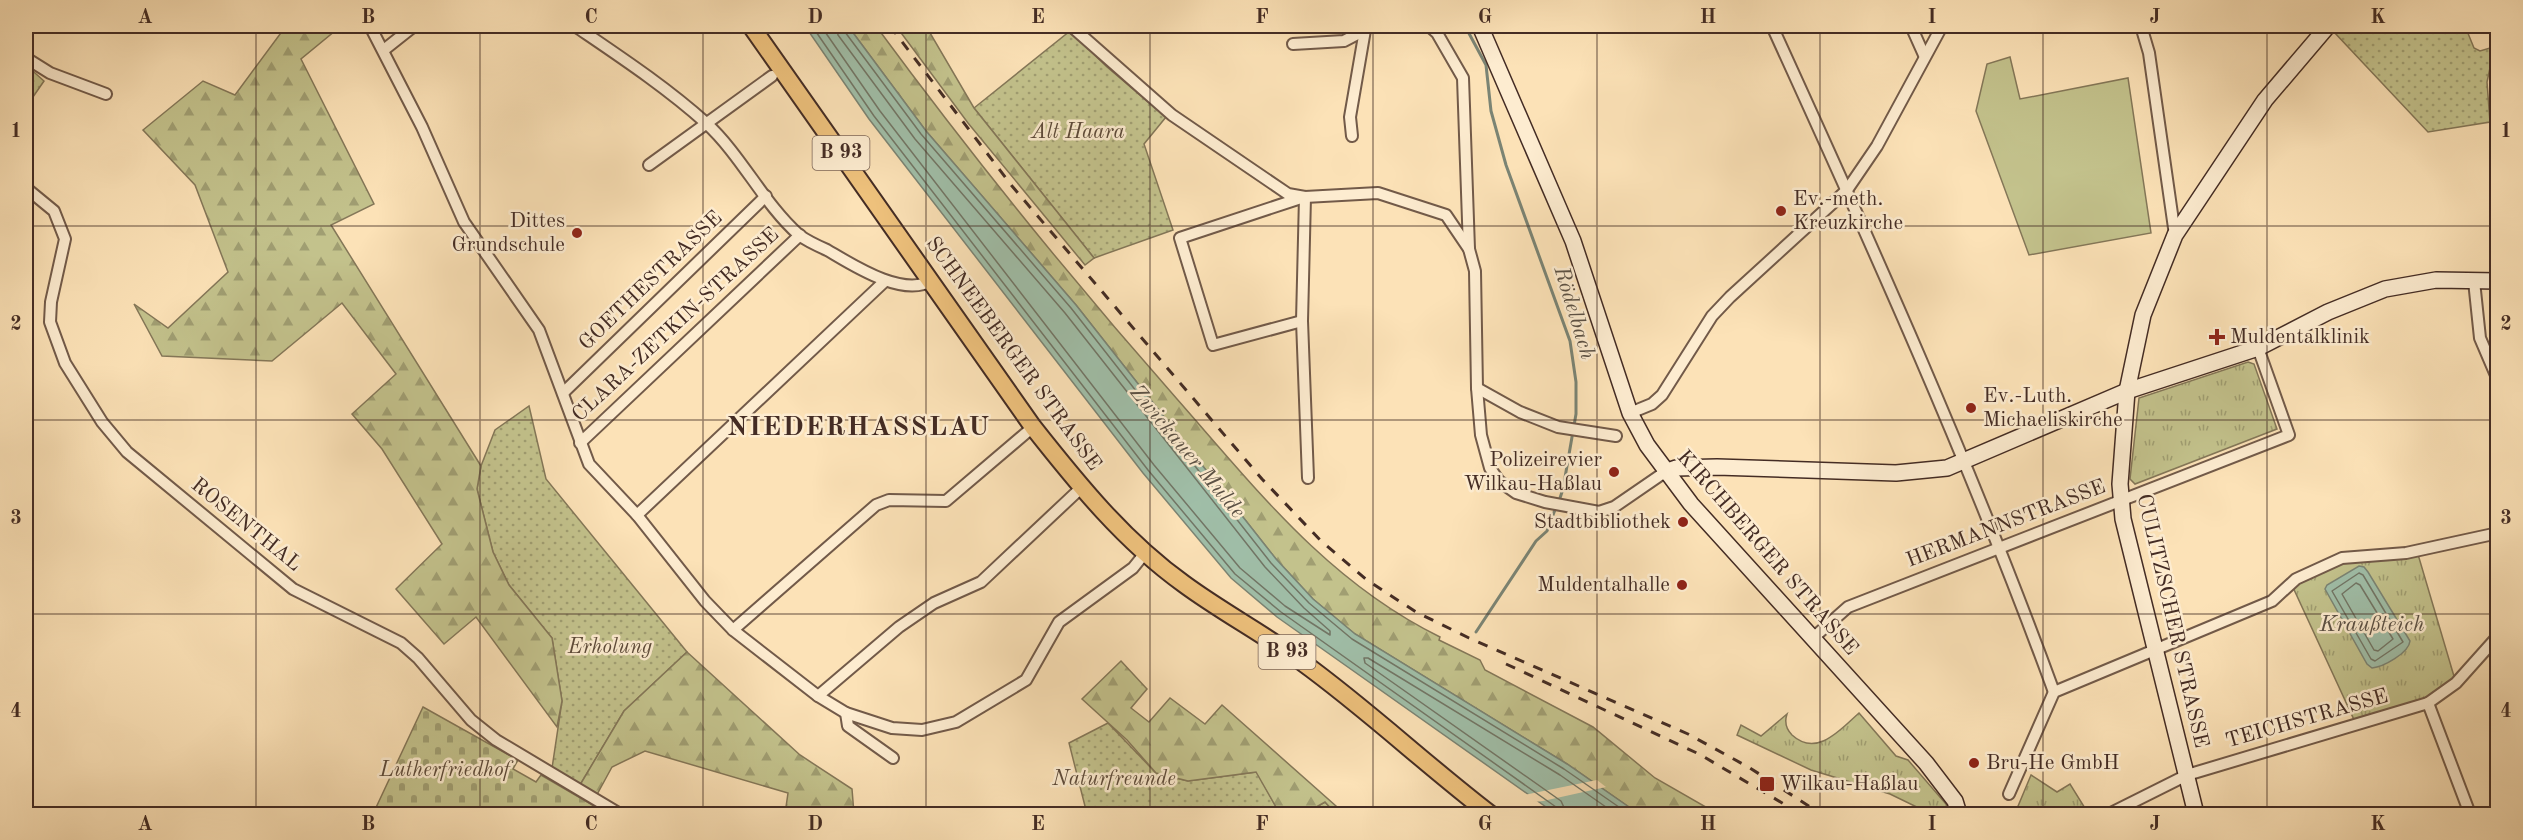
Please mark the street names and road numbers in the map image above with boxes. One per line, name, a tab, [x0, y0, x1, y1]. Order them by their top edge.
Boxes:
road number: B 93	[812, 136, 870, 170]
street label: GOETHESTRASSE	[575, 207, 727, 355]
street label: CLARA-ZETKIN-STRASSE	[569, 224, 783, 426]
street label: SCHNEEBERGER STRASSE	[921, 233, 1105, 475]
street label: KIRCHBERGER STRASSE	[1672, 446, 1862, 660]
street label: ROSENTHAL	[187, 474, 305, 576]
street label: HERMANNSTRASSE	[1903, 476, 2109, 572]
street label: CULITZSCHER STRASSE	[2133, 492, 2211, 750]
road number: B 93	[1258, 635, 1316, 669]
street label: TEICHSTRASSE	[2223, 686, 2391, 752]

